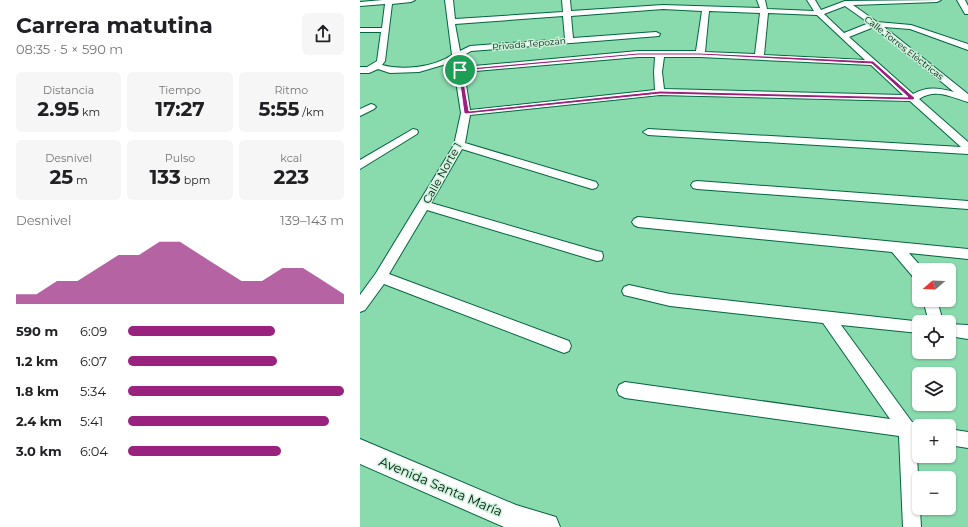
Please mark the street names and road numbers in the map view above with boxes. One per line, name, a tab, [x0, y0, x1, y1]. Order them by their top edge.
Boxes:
street label: Calle Torres Eléctricas	[863, 13, 946, 82]
street label: Privada Tepozán	[492, 35, 566, 52]
street label: Calle Norte 1	[419, 140, 465, 206]
street label: Avenida Santa María	[377, 453, 505, 519]

